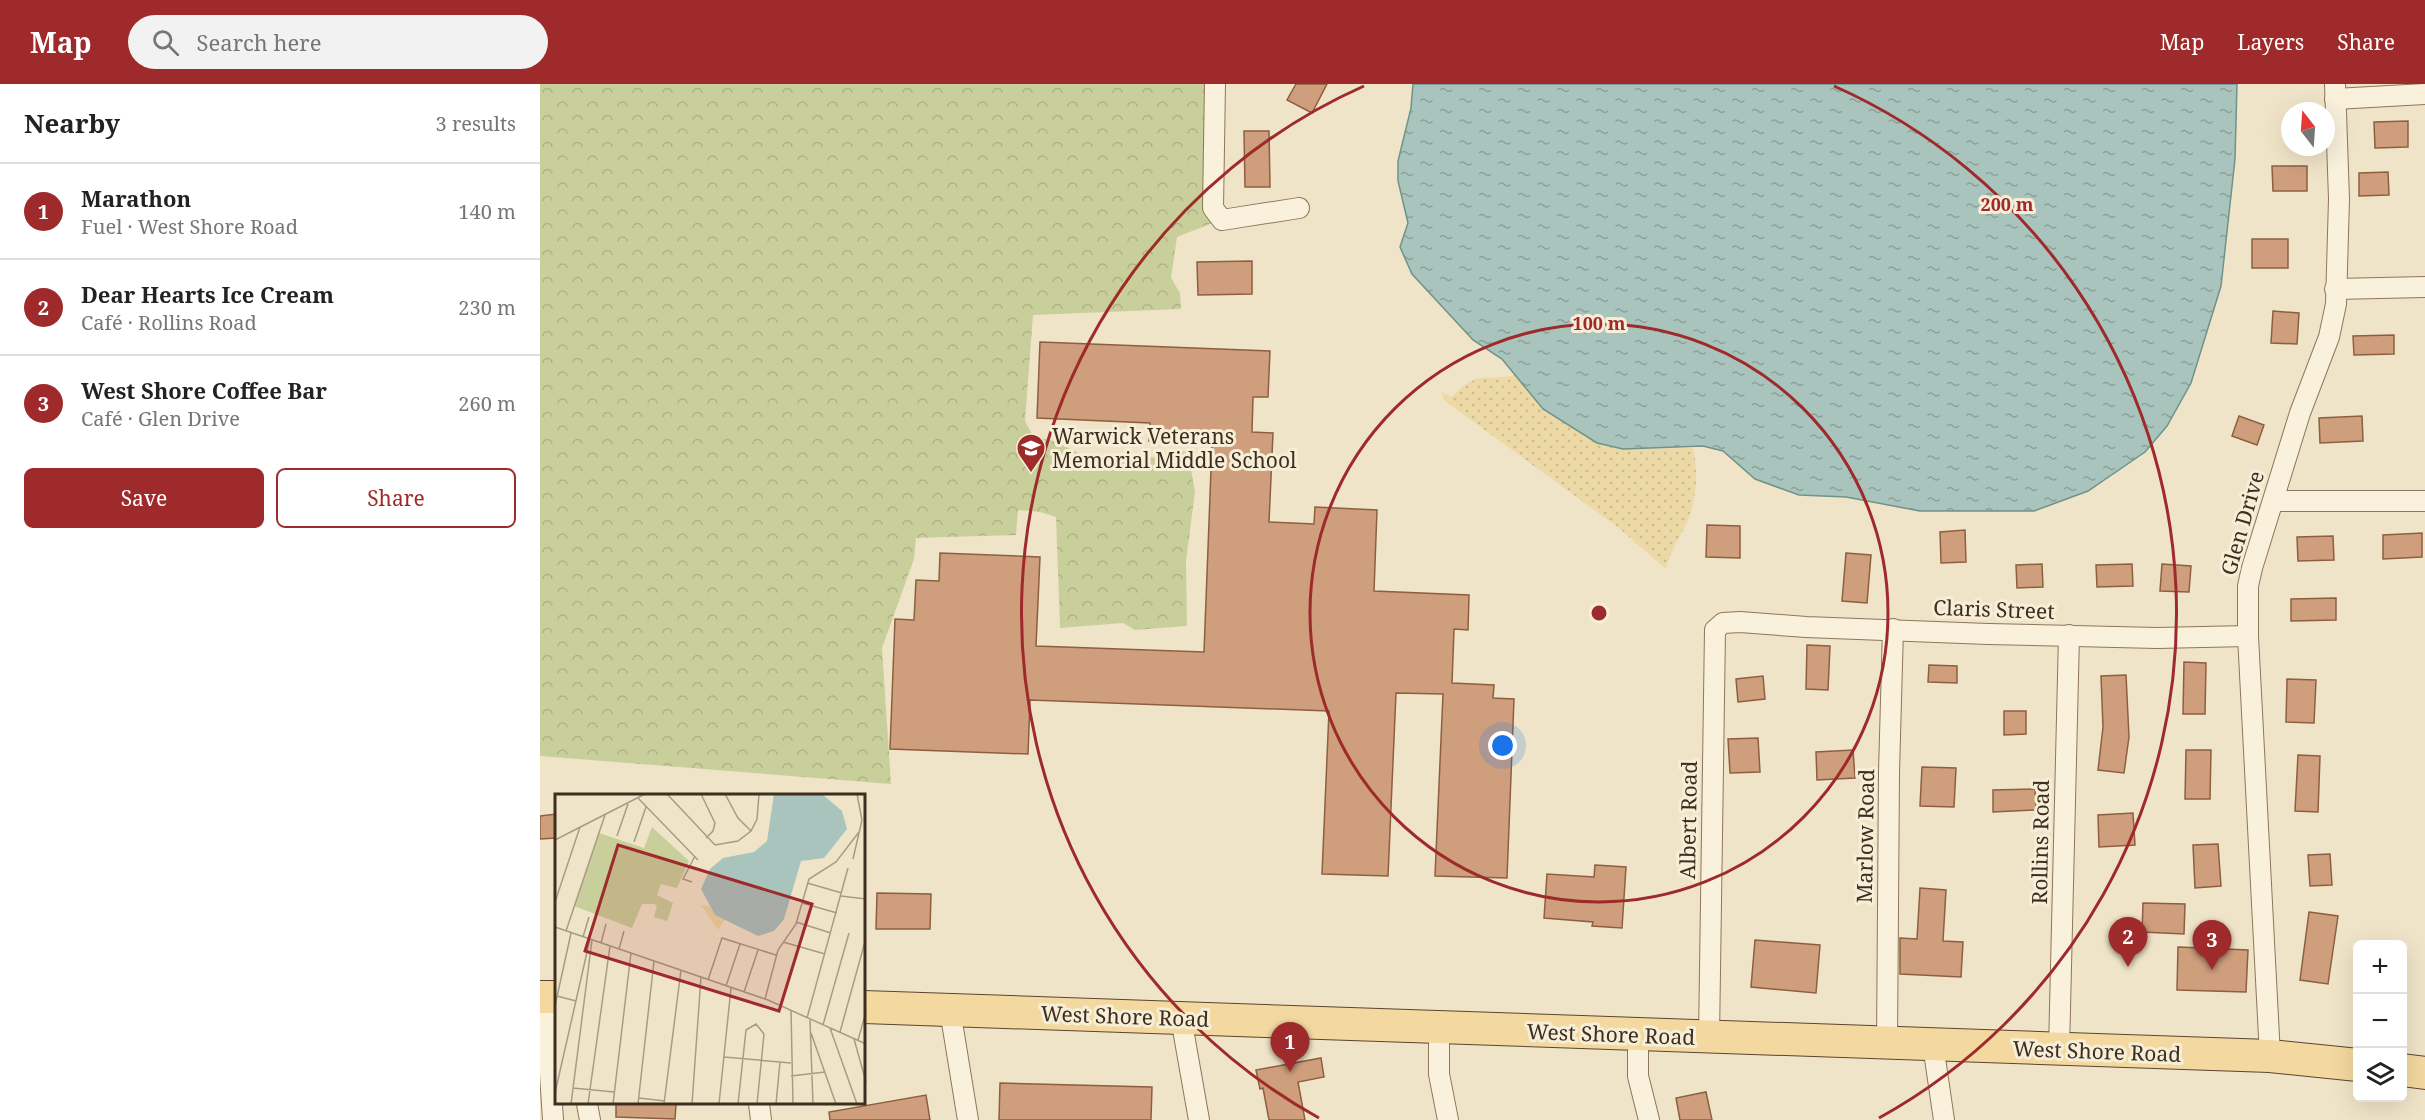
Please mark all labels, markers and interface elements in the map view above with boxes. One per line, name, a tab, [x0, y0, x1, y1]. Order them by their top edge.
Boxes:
search box	[128, 15, 548, 69]
text: Map	[30, 23, 92, 61]
icon: search	[149, 26, 182, 59]
text: Search here	[197, 27, 321, 57]
text: Map	[2160, 28, 2204, 56]
text: Layers	[2237, 28, 2304, 56]
text: Share	[2337, 28, 2395, 56]
north arrow	[2281, 102, 2335, 156]
text: Nearby	[24, 105, 120, 141]
text: 3 results	[436, 110, 516, 137]
text: Marathon	[81, 183, 191, 213]
text: 200 m	[1981, 192, 2034, 216]
text: 1	[38, 198, 49, 225]
text: 140 m	[458, 198, 516, 225]
text: Fuel · West Shore Road	[81, 213, 298, 240]
text: Dear Hearts Ice Cream	[81, 279, 334, 309]
text: 2	[38, 294, 49, 321]
text: 230 m	[458, 294, 516, 321]
text: Café · Rollins Road	[81, 309, 257, 336]
text: 100 m	[1573, 311, 1626, 335]
text: West Shore Coffee Bar	[81, 375, 327, 405]
text: 3	[38, 390, 49, 417]
text: 260 m	[458, 390, 516, 417]
text: Café · Glen Drive	[81, 405, 240, 432]
place label: Warwick Veterans Memorial Middle School	[1052, 422, 1297, 474]
school or university icon: Warwick Veterans Memorial Middle School	[1015, 432, 1047, 474]
button: Save	[24, 468, 264, 528]
button: Share	[276, 468, 516, 528]
street label: Glen Drive	[2214, 468, 2270, 578]
street label: Claris Street	[1933, 593, 2055, 625]
centre of rings	[1589, 603, 1609, 623]
your location	[1488, 731, 1517, 760]
street label: Albert Road	[1673, 760, 1703, 880]
street label: Marlow Road	[1850, 769, 1880, 903]
street label: Rollins Road	[2025, 779, 2055, 905]
inset map	[555, 794, 866, 1105]
pin: 2	[2108, 918, 2148, 967]
pin: 3	[2192, 920, 2232, 970]
map controls	[2353, 940, 2407, 1102]
button: +	[2353, 940, 2407, 994]
button: −	[2353, 994, 2407, 1048]
street label: West Shore Road	[1040, 999, 1210, 1033]
street label: West Shore Road	[1526, 1017, 1696, 1051]
pin: 1	[1270, 1022, 1310, 1072]
street label: West Shore Road	[2012, 1034, 2182, 1068]
button: layers	[2353, 1048, 2407, 1102]

